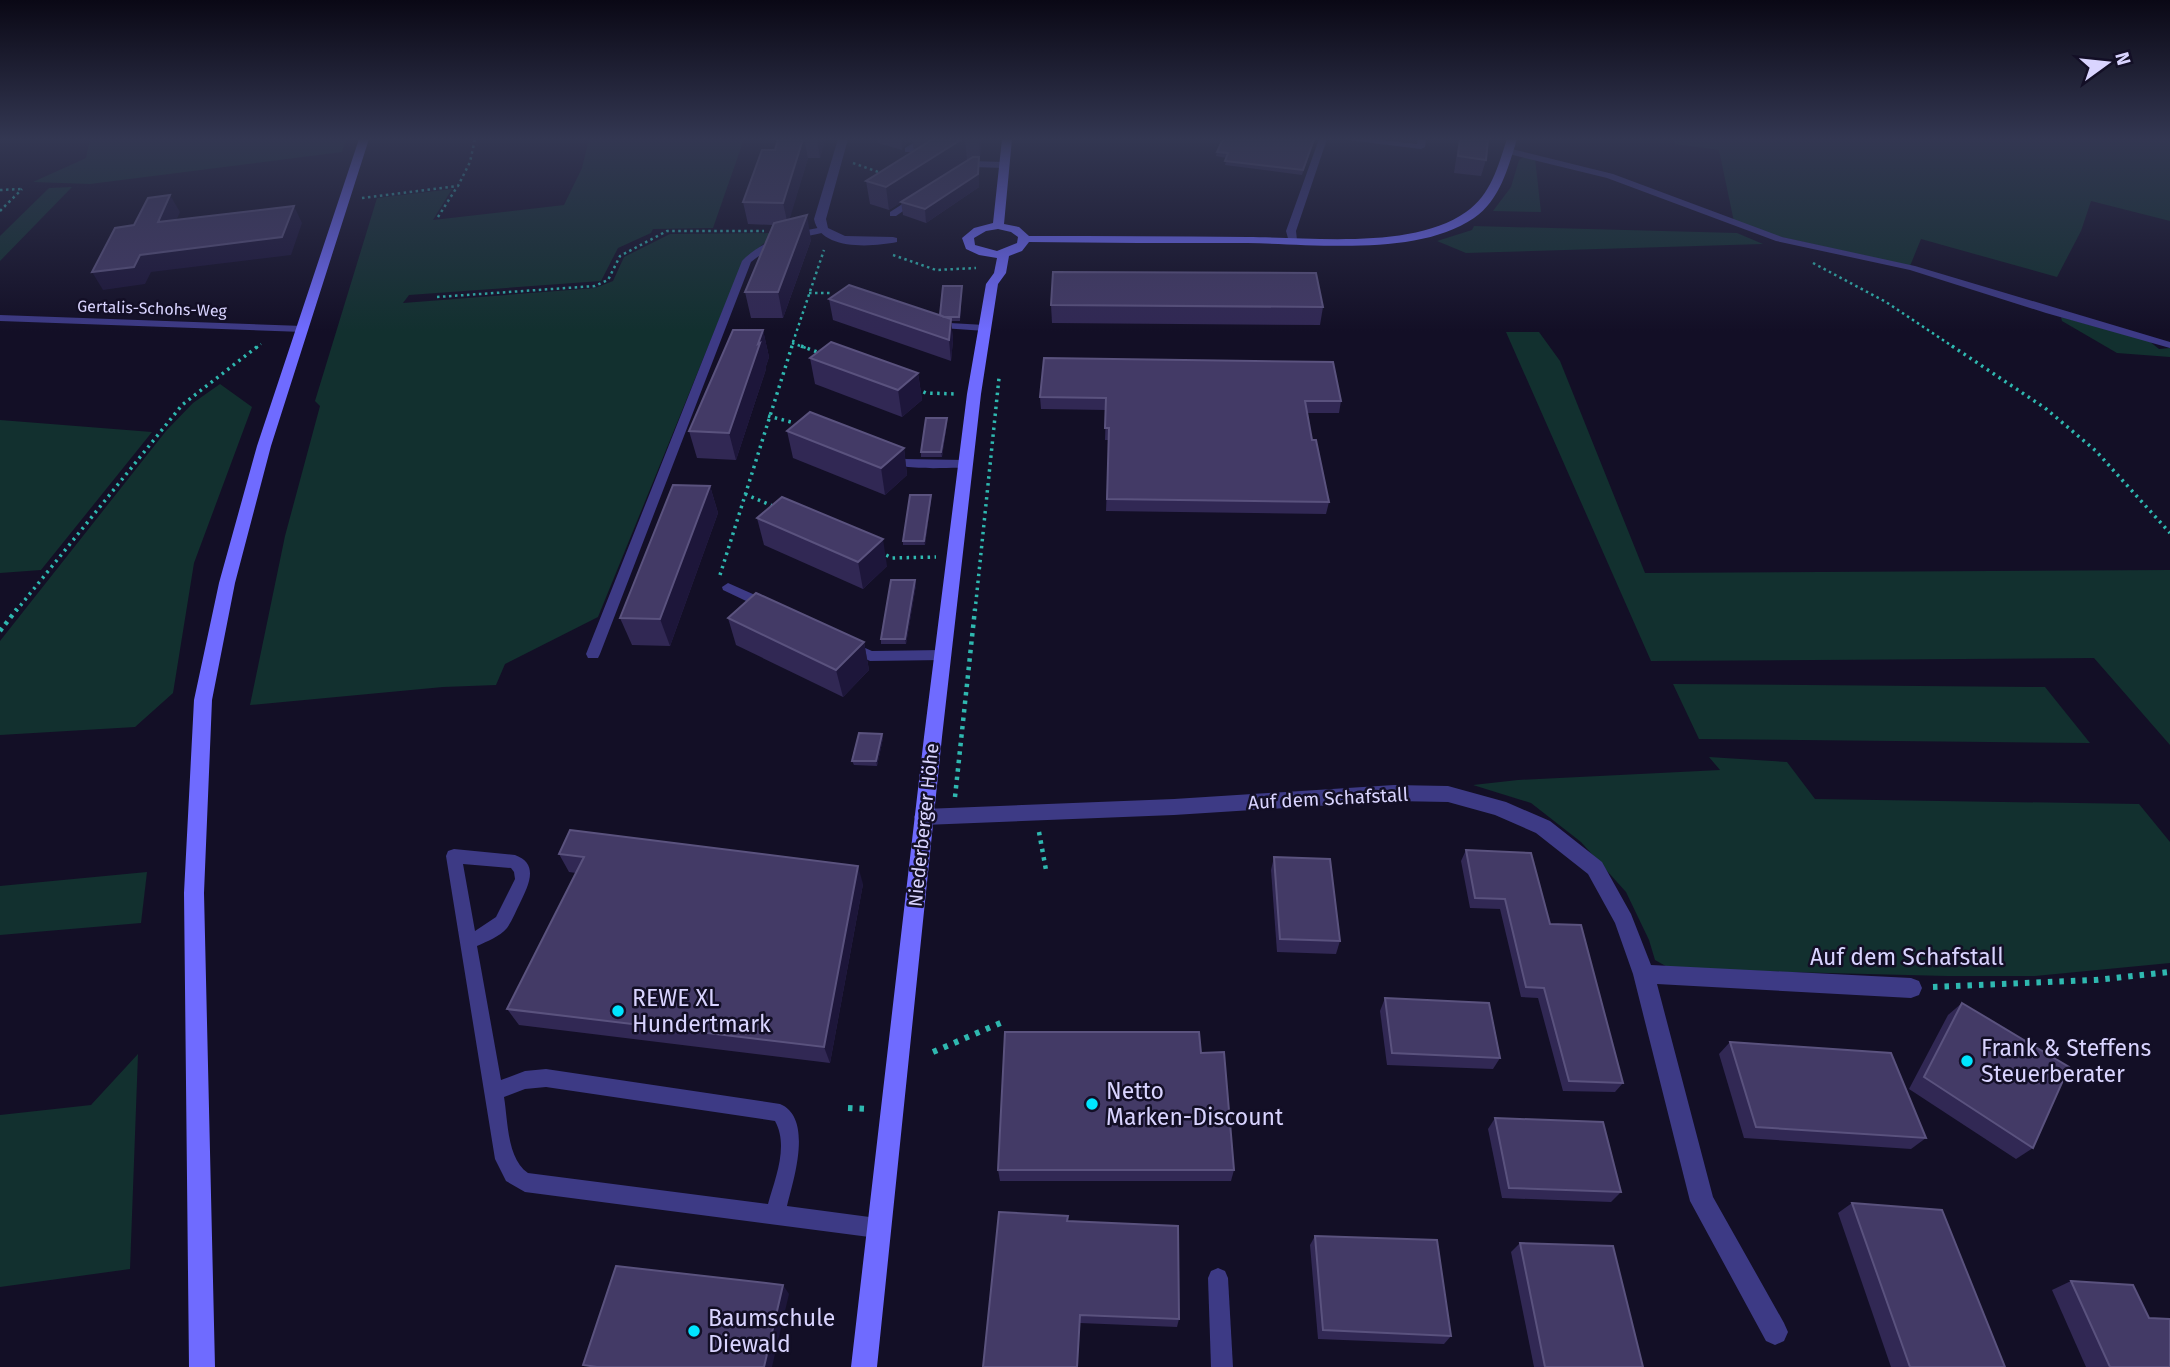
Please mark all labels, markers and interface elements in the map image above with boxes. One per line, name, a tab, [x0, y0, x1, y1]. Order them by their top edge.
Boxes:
north arrow	[2072, 28, 2142, 98]
text: N	[2110, 50, 2136, 68]
street label: Gertalis-Schohs-Weg	[77, 296, 228, 321]
street label: Niederberger Höhe	[903, 742, 944, 908]
street label: Auf dem Schafstall	[1247, 783, 1409, 814]
street label: Auf dem Schafstall	[1810, 943, 2004, 971]
place label: REWE XL Hundertmark	[632, 984, 771, 1038]
marker: REWE XL Hundertmark	[610, 1003, 626, 1019]
place label: Frank & Steffens Steuerberater	[1981, 1034, 2151, 1088]
marker: Frank & Steffens Steuerberater	[1959, 1053, 1975, 1069]
place label: Netto Marken-Discount	[1106, 1077, 1284, 1131]
marker: Netto Marken-Discount	[1084, 1096, 1100, 1112]
place label: Baumschule Diewald	[708, 1304, 835, 1358]
marker: Baumschule Diewald	[686, 1323, 702, 1339]

